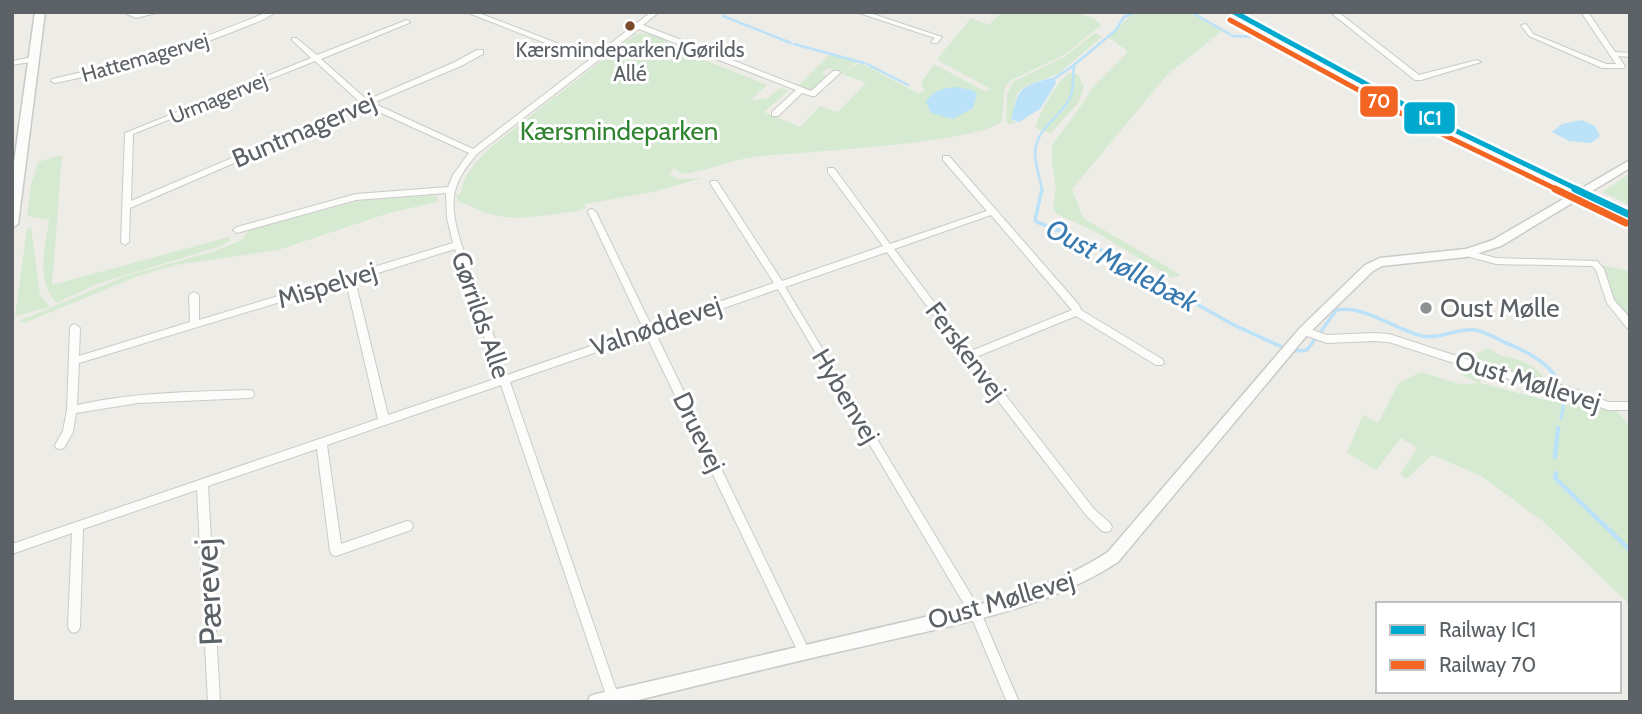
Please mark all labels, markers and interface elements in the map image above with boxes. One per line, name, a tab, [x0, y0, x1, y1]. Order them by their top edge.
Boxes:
marker: Kærsmindeparken/Gørilds Allé	[623, 19, 637, 33]
street label: Hattemagervej	[79, 27, 212, 88]
place label: Kærsmindeparken/Gørilds Allé	[516, 37, 745, 86]
street label: Urmagervej	[165, 67, 271, 130]
street label: Buntmagervej	[227, 85, 381, 175]
line badge: 70	[1359, 85, 1399, 118]
text: 70	[1368, 90, 1390, 113]
line badge: IC1	[1403, 101, 1456, 135]
text: IC1	[1418, 107, 1442, 130]
park label: Kærsmindeparken	[520, 115, 718, 147]
water label: Oust Møllebæk	[1041, 211, 1204, 320]
street label: Gørrilds Alle	[444, 247, 518, 383]
street label: Mispelvej	[273, 255, 381, 315]
street label: Valnøddevej	[587, 289, 725, 363]
place label: Oust Mølle	[1440, 292, 1559, 324]
street label: Ferskenvej	[919, 296, 1013, 406]
marker: Oust Mølle	[1418, 300, 1434, 316]
street label: Hybenvej	[805, 343, 887, 449]
street label: Oust Møllevej	[1451, 344, 1605, 418]
street label: Druevej	[666, 387, 732, 477]
street label: Pærevej	[186, 537, 230, 647]
street label: Oust Møllevej	[924, 564, 1078, 636]
legend	[1376, 602, 1621, 693]
text: Railway IC1	[1439, 617, 1536, 642]
text: Railway 70	[1439, 652, 1536, 677]

